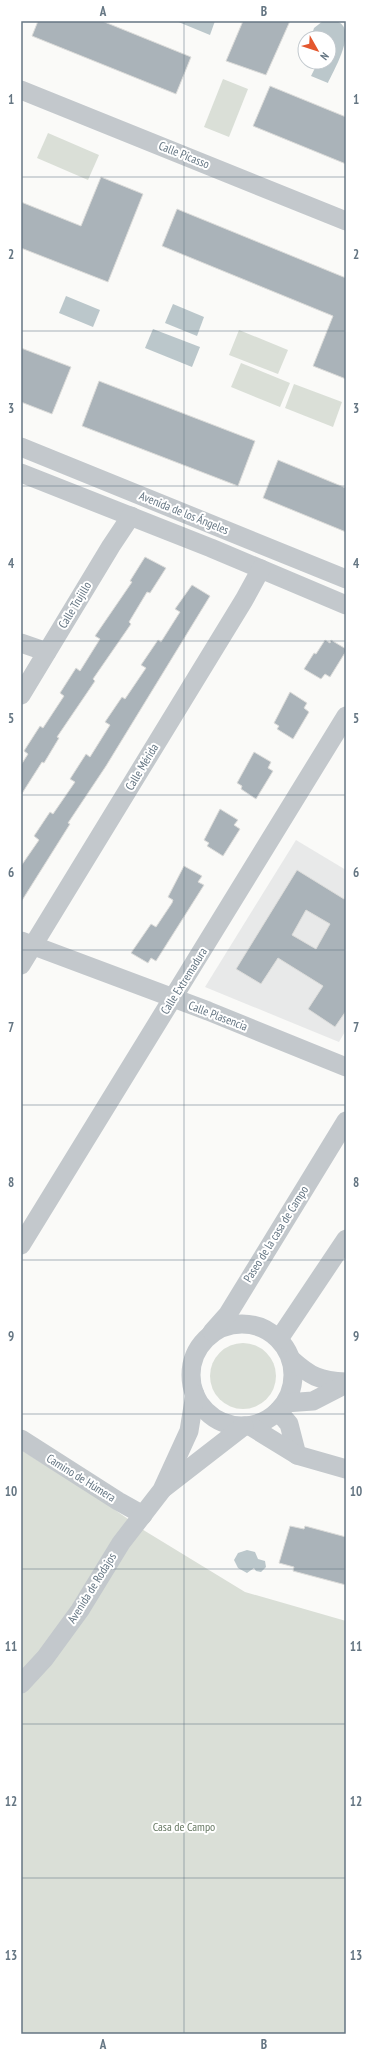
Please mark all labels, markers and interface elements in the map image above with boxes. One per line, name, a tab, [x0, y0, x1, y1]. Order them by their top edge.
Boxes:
text: A	[99, 3, 107, 20]
text: B	[261, 3, 267, 20]
north arrow	[297, 30, 337, 70]
text: N	[317, 50, 332, 63]
text: 1	[8, 91, 14, 108]
text: 1	[353, 91, 359, 108]
street label: Calle Picasso	[157, 138, 212, 172]
text: 2	[8, 246, 14, 263]
text: 2	[353, 246, 359, 263]
text: 3	[8, 400, 14, 417]
text: 3	[353, 400, 359, 417]
street label: Avenida de los Ángeles	[137, 488, 231, 537]
text: 4	[8, 555, 15, 572]
text: 4	[353, 555, 360, 572]
street label: Calle Trujillo	[55, 579, 94, 631]
text: 5	[8, 710, 14, 727]
text: 5	[353, 710, 359, 727]
street label: Calle Mérida	[122, 741, 161, 793]
text: 6	[8, 864, 14, 881]
text: 6	[353, 864, 359, 881]
street label: Calle Extremadura	[157, 944, 210, 1017]
street label: Calle Plasencia	[186, 997, 250, 1034]
text: 7	[8, 1019, 14, 1036]
text: 7	[353, 1019, 359, 1036]
text: 8	[8, 1174, 14, 1191]
text: 8	[353, 1174, 359, 1191]
street label: Paseo de la casa de Campo	[240, 1183, 311, 1285]
text: 9	[8, 1328, 14, 1345]
text: 9	[353, 1328, 359, 1345]
street label: Camino de Húmera	[44, 1450, 119, 1505]
text: 10	[5, 1483, 17, 1500]
text: 10	[350, 1483, 362, 1500]
street label: Avenida de Rodajos	[64, 1550, 119, 1626]
text: 11	[5, 1638, 17, 1655]
text: 11	[350, 1638, 362, 1655]
text: 12	[5, 1793, 17, 1810]
text: 12	[350, 1793, 362, 1810]
park label: Casa de Campo	[153, 1819, 215, 1834]
text: 13	[5, 1947, 17, 1964]
text: 13	[350, 1947, 362, 1964]
text: A	[99, 2036, 107, 2053]
text: B	[261, 2036, 267, 2053]

